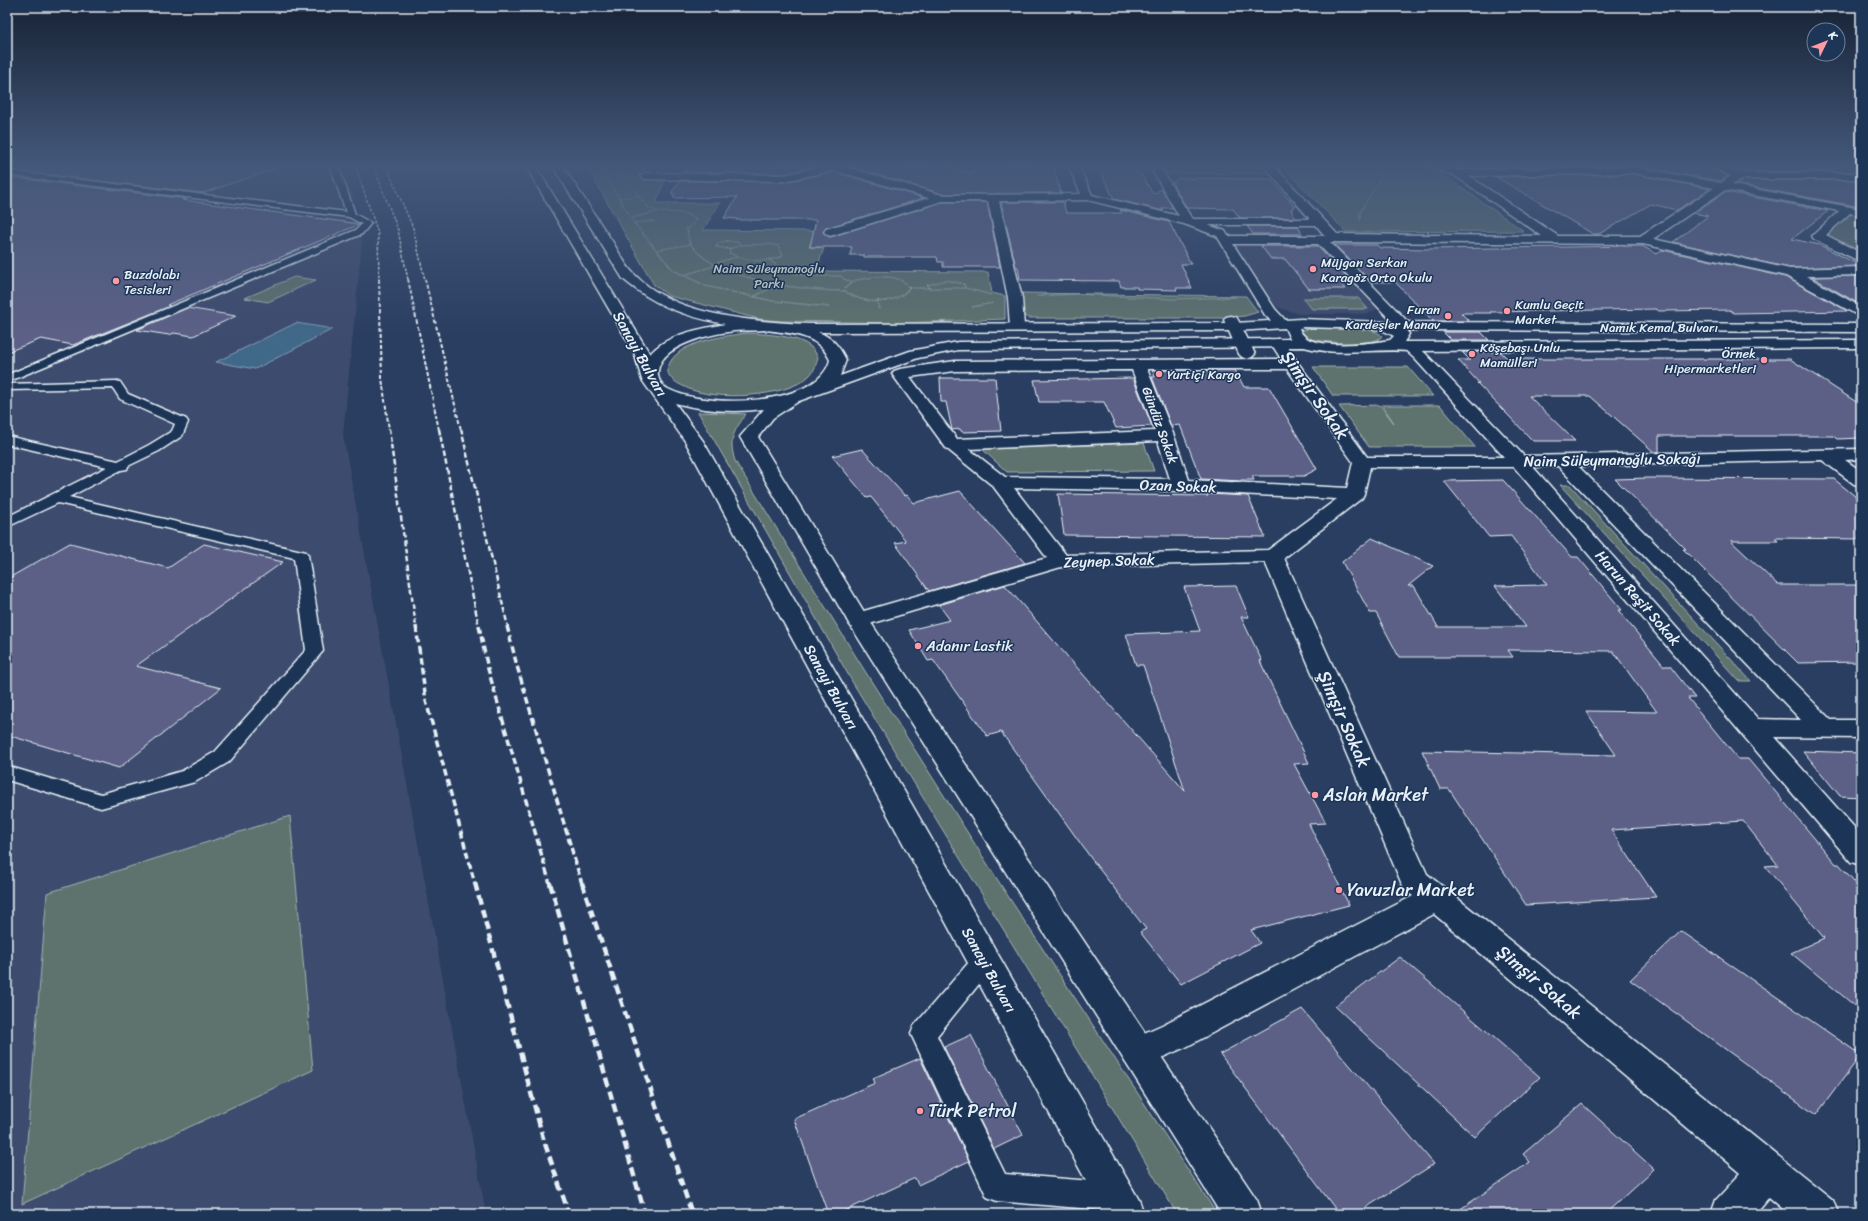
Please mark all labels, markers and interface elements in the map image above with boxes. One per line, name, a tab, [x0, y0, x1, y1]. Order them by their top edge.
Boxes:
north arrow	[1806, 22, 1846, 62]
text: K	[1823, 26, 1843, 45]
place label: Müjgan Serkan Karagöz Orta Okulu	[1321, 251, 1432, 289]
park label: Naim Süleymanoğlu Parkı	[713, 257, 825, 295]
place label: Buzdolabı Tesisleri	[124, 263, 180, 301]
marker: Müjgan Serkan Karagöz Orta Okulu	[1308, 264, 1318, 274]
marker: Buzdolabı Tesisleri	[111, 276, 121, 286]
place label: Kumlu Geçit Market	[1515, 293, 1584, 331]
place label: Furan Kardeşler Manav	[1345, 298, 1441, 336]
street label: Sanayi Bulvarı	[606, 306, 674, 402]
marker: Kumlu Geçit Market	[1502, 306, 1512, 316]
marker: Furan Kardeşler Manav	[1443, 311, 1453, 321]
street label: Namık Kemal Bulvarı	[1600, 316, 1718, 339]
place label: Köşebaşı Unlu Mamülleri	[1480, 336, 1560, 374]
place label: Örnek Hipermarketleri	[1664, 342, 1756, 380]
street label: Şimşir Sokak	[1272, 343, 1358, 447]
marker: Köşebaşı Unlu Mamülleri	[1467, 349, 1477, 359]
marker: Örnek Hipermarketleri	[1759, 355, 1769, 365]
place label: Yurtiçi Kargo	[1167, 363, 1241, 386]
marker: Yurtiçi Kargo	[1154, 369, 1164, 379]
street label: Gündüz Sokak	[1135, 383, 1185, 467]
street label: Naim Süleymanoğlu Sokağı	[1523, 445, 1701, 475]
street label: Ozan Sokak	[1139, 472, 1218, 500]
street label: Harun Reşit Sokak	[1589, 544, 1687, 652]
street label: Zeynep Sokak	[1063, 546, 1155, 576]
place label: Adanır Lastik	[925, 633, 1014, 659]
street label: Sanayi Bulvarı	[797, 639, 865, 735]
marker: Adanır Lastik	[913, 641, 923, 651]
street label: Şimşir Sokak	[1308, 665, 1380, 773]
place label: Aslan Market	[1322, 779, 1429, 811]
marker: Aslan Market	[1310, 790, 1320, 800]
place label: Yavuzlar Market	[1347, 874, 1475, 906]
marker: Yavuzlar Market	[1334, 885, 1344, 895]
street label: Sanayi Bulvarı	[955, 922, 1023, 1018]
street label: Şimşir Sokak	[1489, 936, 1589, 1028]
place label: Türk Petrol	[928, 1095, 1017, 1127]
marker: Türk Petrol	[915, 1106, 925, 1116]

